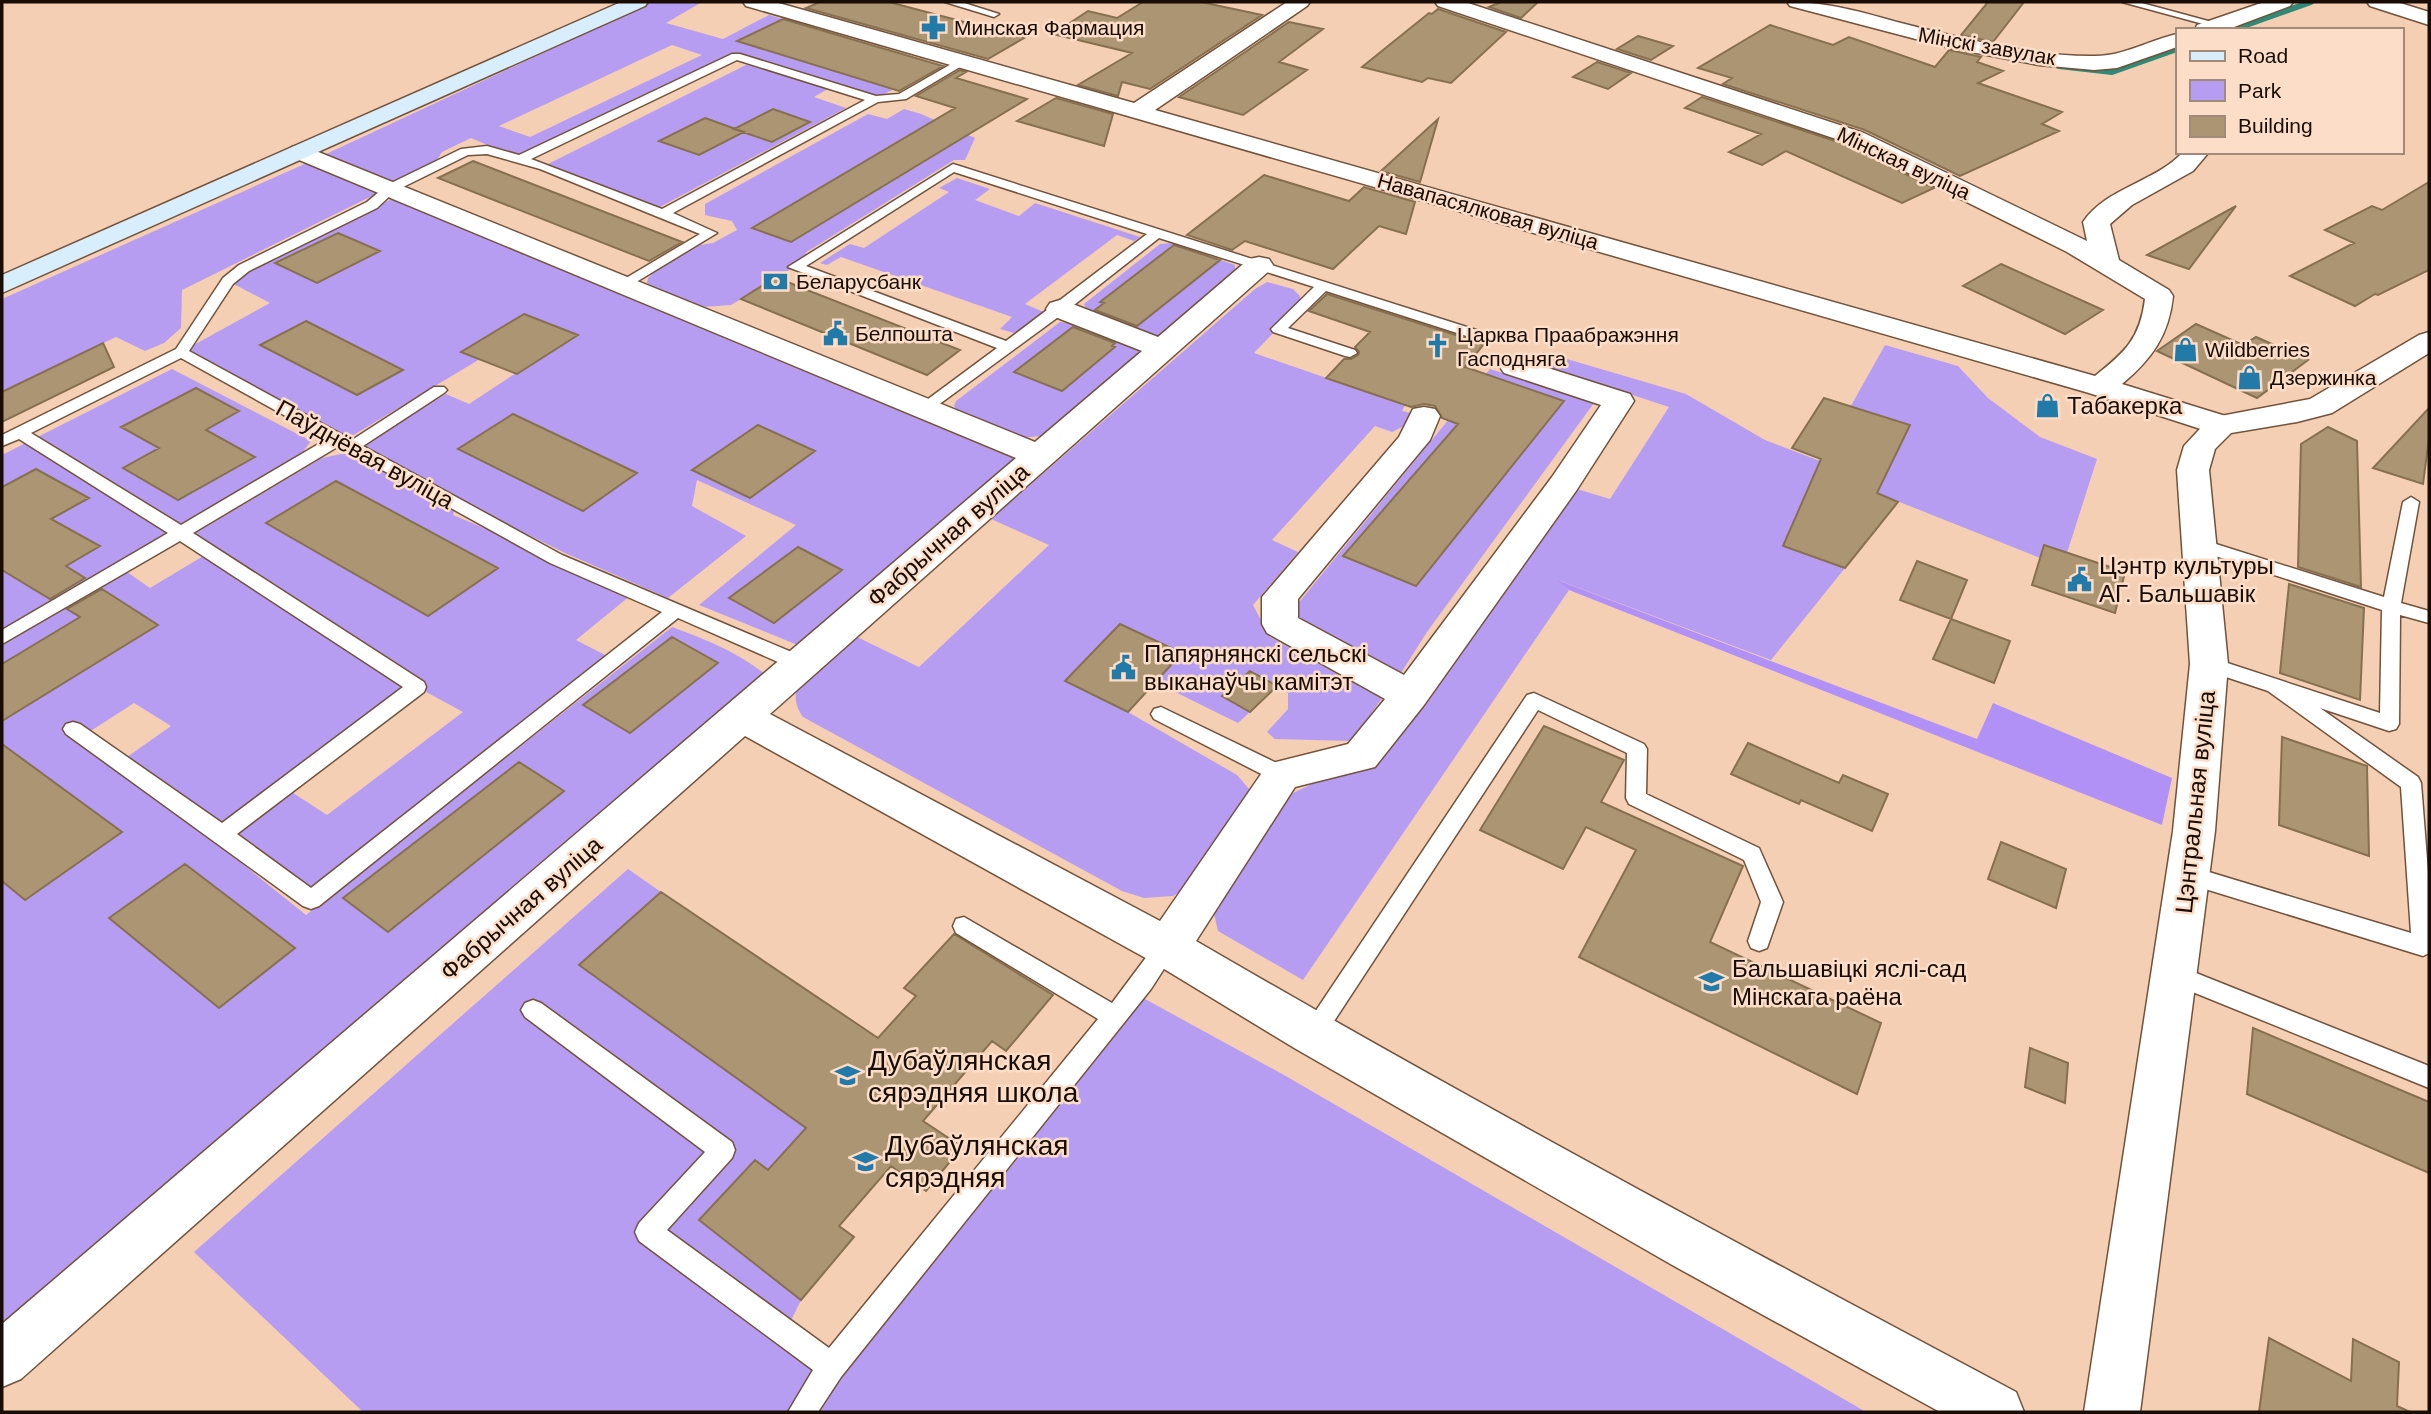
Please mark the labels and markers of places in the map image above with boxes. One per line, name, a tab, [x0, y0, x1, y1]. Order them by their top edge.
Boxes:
pharmacy icon: Минская Фармация	[920, 13, 948, 41]
place label: Минская Фармация	[954, 16, 1144, 39]
bank icon: Беларусбанк	[762, 267, 790, 295]
place label: Беларусбанк	[796, 270, 922, 293]
public building icon: Белпошта	[821, 319, 849, 347]
place label: Белпошта	[855, 322, 953, 345]
place label: Царква Праабражэння Гасподняга	[1457, 323, 1679, 370]
church icon: Царква Праабражэння Гасподняга	[1423, 332, 1451, 360]
shop icon: Wildberries	[2171, 335, 2199, 363]
place label: Wildberries	[2205, 338, 2310, 361]
shop icon: Дзержинка	[2236, 363, 2264, 391]
place label: Дзержинка	[2270, 366, 2377, 389]
shop icon: Табакерка	[2033, 391, 2061, 419]
place label: Табакерка	[2067, 392, 2183, 419]
place label: Цэнтр культуры АГ. Бальшавік	[2099, 552, 2274, 607]
public building icon: Цэнтр культуры АГ. Бальшавік	[2065, 565, 2093, 593]
place label: Папярнянскі сельскі выканаўчы камітэт	[1144, 640, 1367, 695]
public building icon: Папярнянскі сельскі выканаўчы камітэт	[1110, 653, 1138, 681]
place label: Бальшавіцкі яслі-сад Мінскага раёна	[1732, 955, 1966, 1010]
school or university icon: Бальшавіцкі яслі-сад Мінскага раёна	[1698, 968, 1726, 996]
place label: Дубаўлянская сярэдняя школа	[868, 1045, 1079, 1108]
school or university icon: Дубаўлянская сярэдняя школа	[834, 1062, 862, 1090]
place label: Дубаўлянская сярэдняя	[885, 1130, 1068, 1193]
school or university icon: Дубаўлянская сярэдняя	[851, 1147, 879, 1175]

